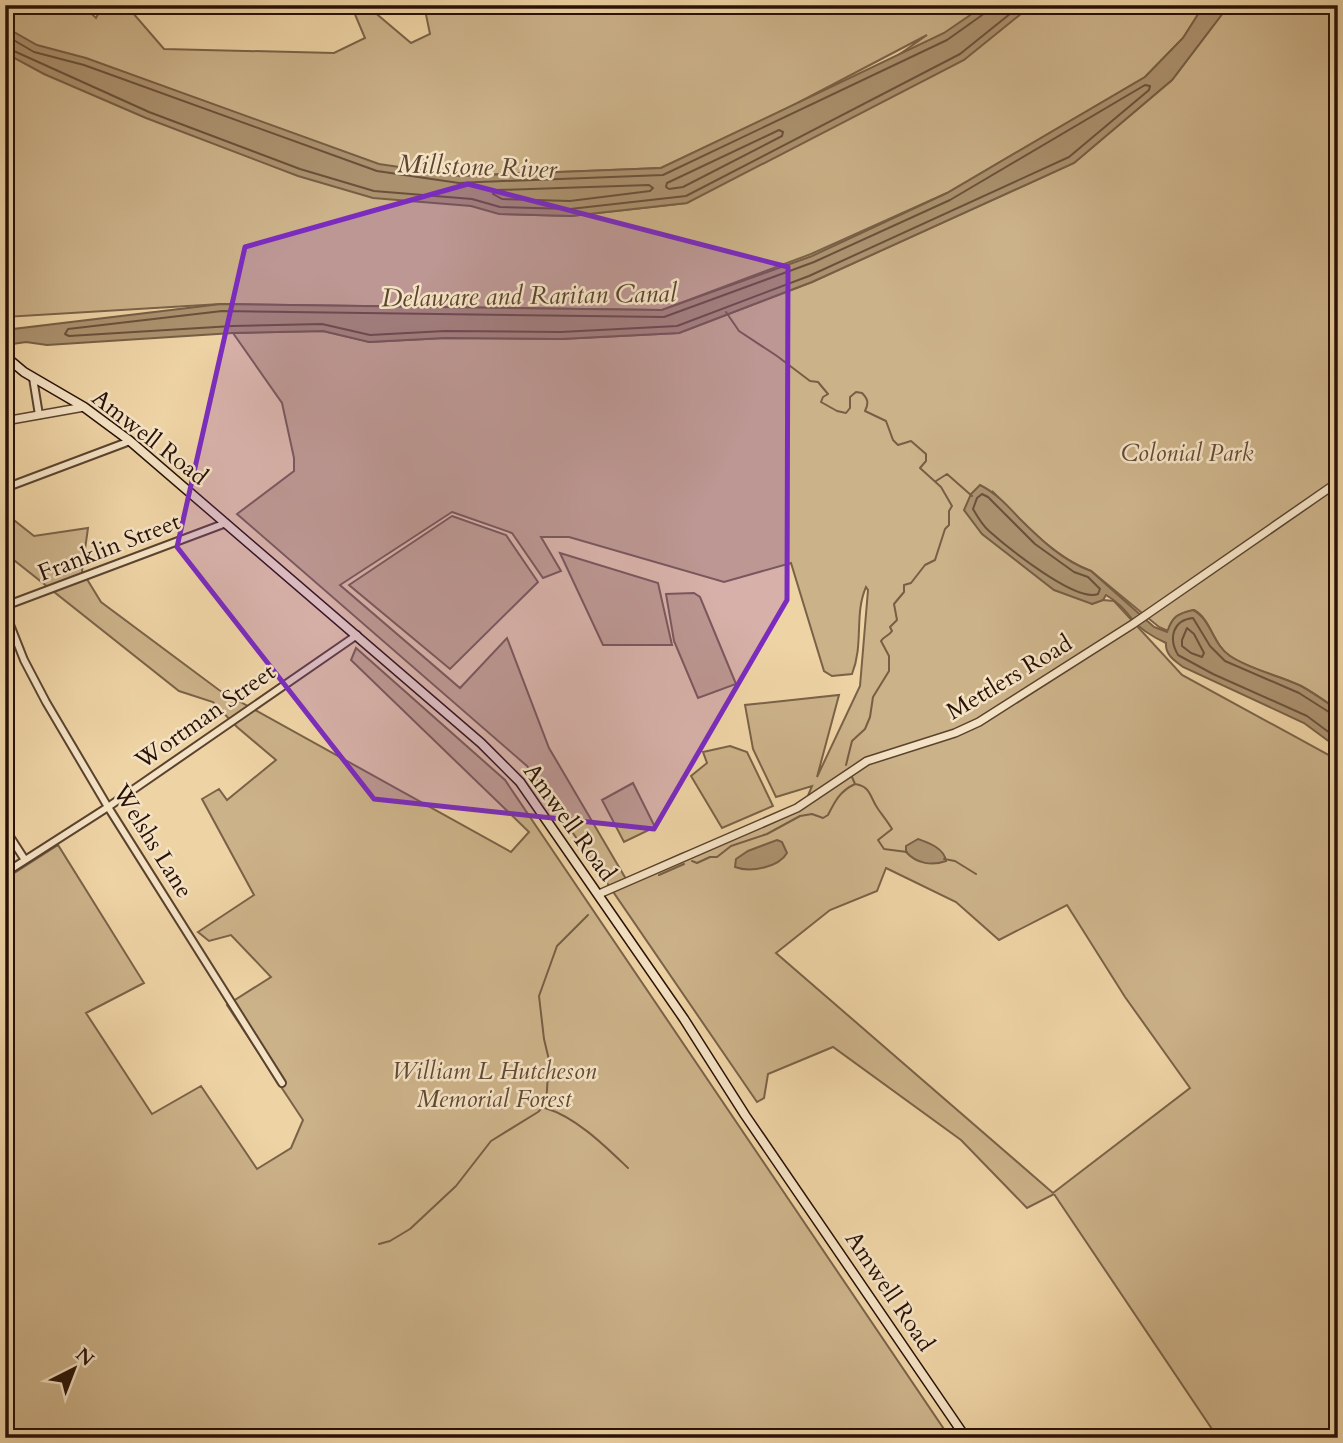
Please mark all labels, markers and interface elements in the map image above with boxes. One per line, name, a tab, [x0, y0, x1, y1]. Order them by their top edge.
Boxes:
water label: Millstone River	[397, 146, 559, 187]
water label: Delaware and Raritan Canal	[381, 275, 678, 316]
street label: Amwell Road	[85, 382, 215, 493]
park label: Colonial Park	[1121, 437, 1253, 470]
street label: Franklin Street	[33, 505, 185, 590]
street label: Mettlers Road	[940, 627, 1079, 728]
street label: Wortman Street	[128, 656, 282, 778]
street label: Amwell Road	[515, 756, 624, 888]
street label: Welshs Lane	[104, 777, 201, 905]
park label: William L Hutcheson Memorial Forest	[392, 1055, 597, 1116]
street label: Amwell Road	[837, 1224, 942, 1358]
north arrow	[38, 1334, 108, 1404]
text: N	[70, 1342, 100, 1373]

